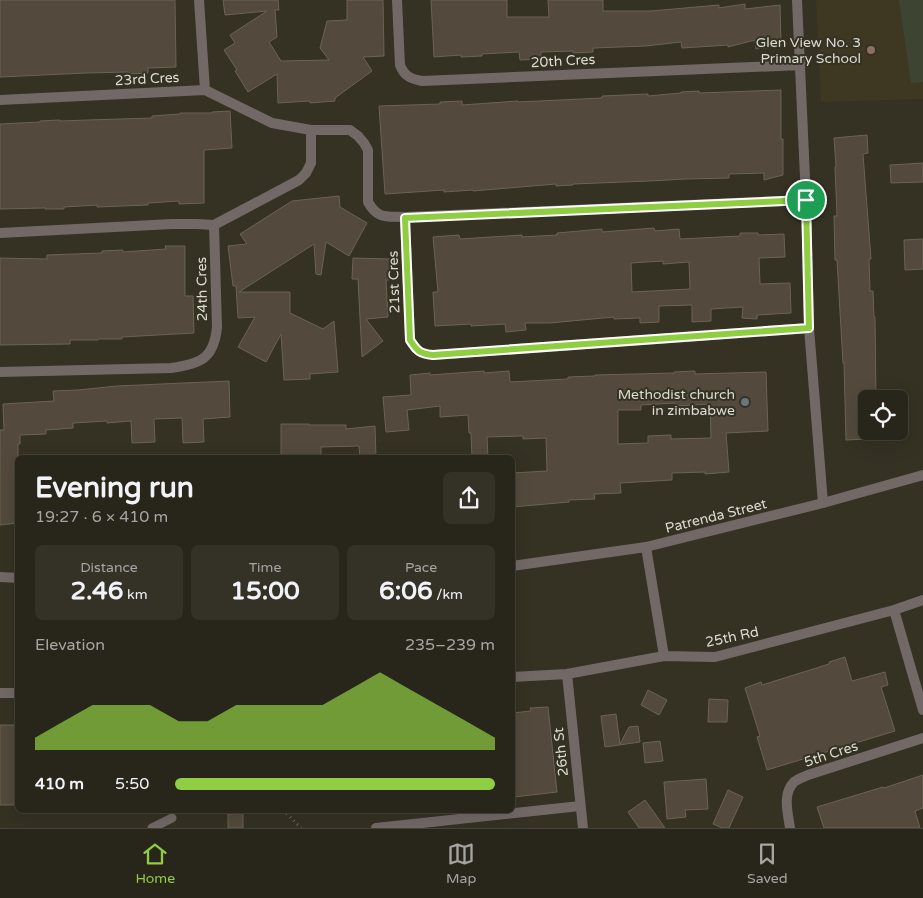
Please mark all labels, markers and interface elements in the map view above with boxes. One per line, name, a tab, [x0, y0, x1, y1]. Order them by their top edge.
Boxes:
place label: Glen View No. 3 Primary School	[756, 34, 861, 67]
marker: Glen View No. 3 Primary School	[865, 44, 877, 56]
street label: 20th Cres	[530, 51, 596, 71]
street label: 23rd Cres	[114, 69, 180, 89]
pin	[785, 179, 827, 221]
icon: arrive	[792, 186, 820, 214]
street label: 21st Cres	[384, 250, 404, 314]
street label: 24th Cres	[193, 256, 211, 321]
place label: Methodist church in zimbabwe	[618, 386, 735, 419]
map controls	[858, 390, 908, 440]
button: locate	[858, 390, 908, 440]
marker: Methodist church in zimbabwe	[739, 396, 751, 408]
text: Evening run	[35, 471, 194, 505]
button: share	[443, 472, 495, 524]
street label: Patrenda Street	[663, 495, 769, 537]
text: 19:27 · 6 × 410 m	[35, 507, 168, 527]
text: Distance	[80, 559, 138, 576]
text: Time	[249, 559, 281, 576]
text: Pace	[405, 559, 437, 576]
text: 2.46	[70, 576, 123, 606]
text: 15:00	[230, 576, 300, 606]
text: 6:06	[379, 576, 433, 606]
text: km	[123, 586, 148, 603]
text: /km	[433, 586, 463, 603]
street label: 25th Rd	[704, 623, 760, 651]
text: Elevation	[35, 635, 105, 655]
text: 235–239 m	[405, 635, 495, 655]
street label: 26th St	[550, 726, 572, 777]
street label: 5th Cres	[802, 737, 860, 771]
text: 410 m	[35, 774, 84, 794]
text: 5:50	[115, 774, 149, 794]
tab: Home	[135, 840, 175, 887]
tab: Map	[446, 840, 476, 887]
tab: Saved	[747, 840, 788, 887]

